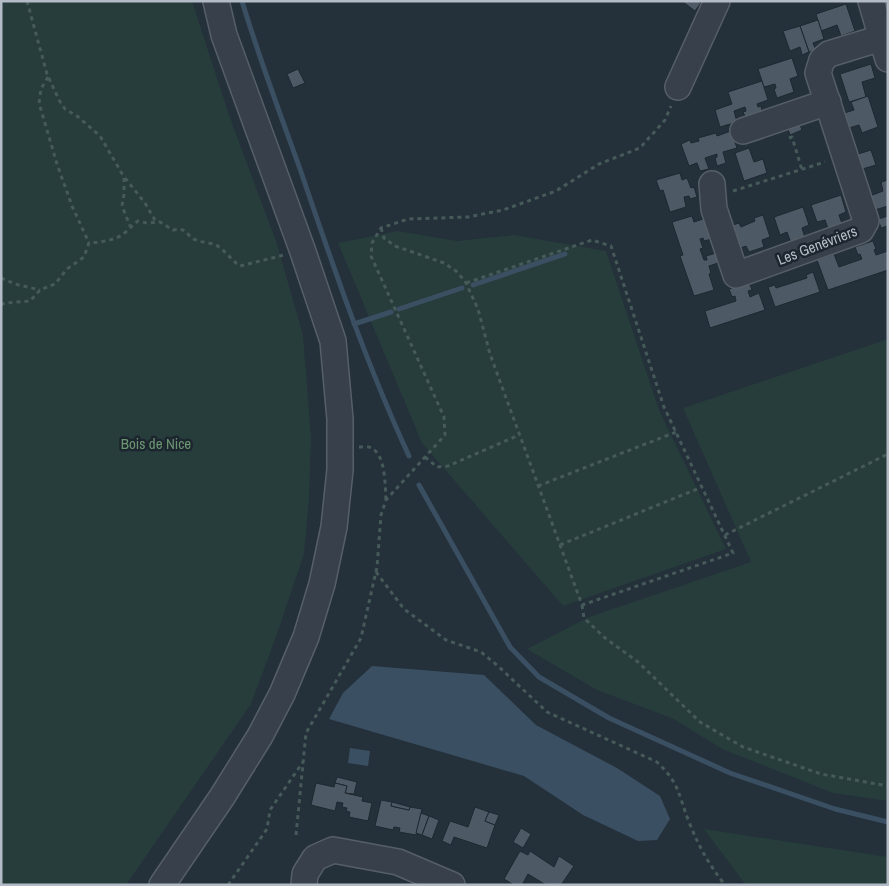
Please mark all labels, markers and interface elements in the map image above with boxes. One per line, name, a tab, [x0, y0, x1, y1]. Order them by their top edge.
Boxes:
street label: Les Genévriers	[774, 220, 860, 270]
park label: Bois de Nice	[121, 433, 191, 454]

